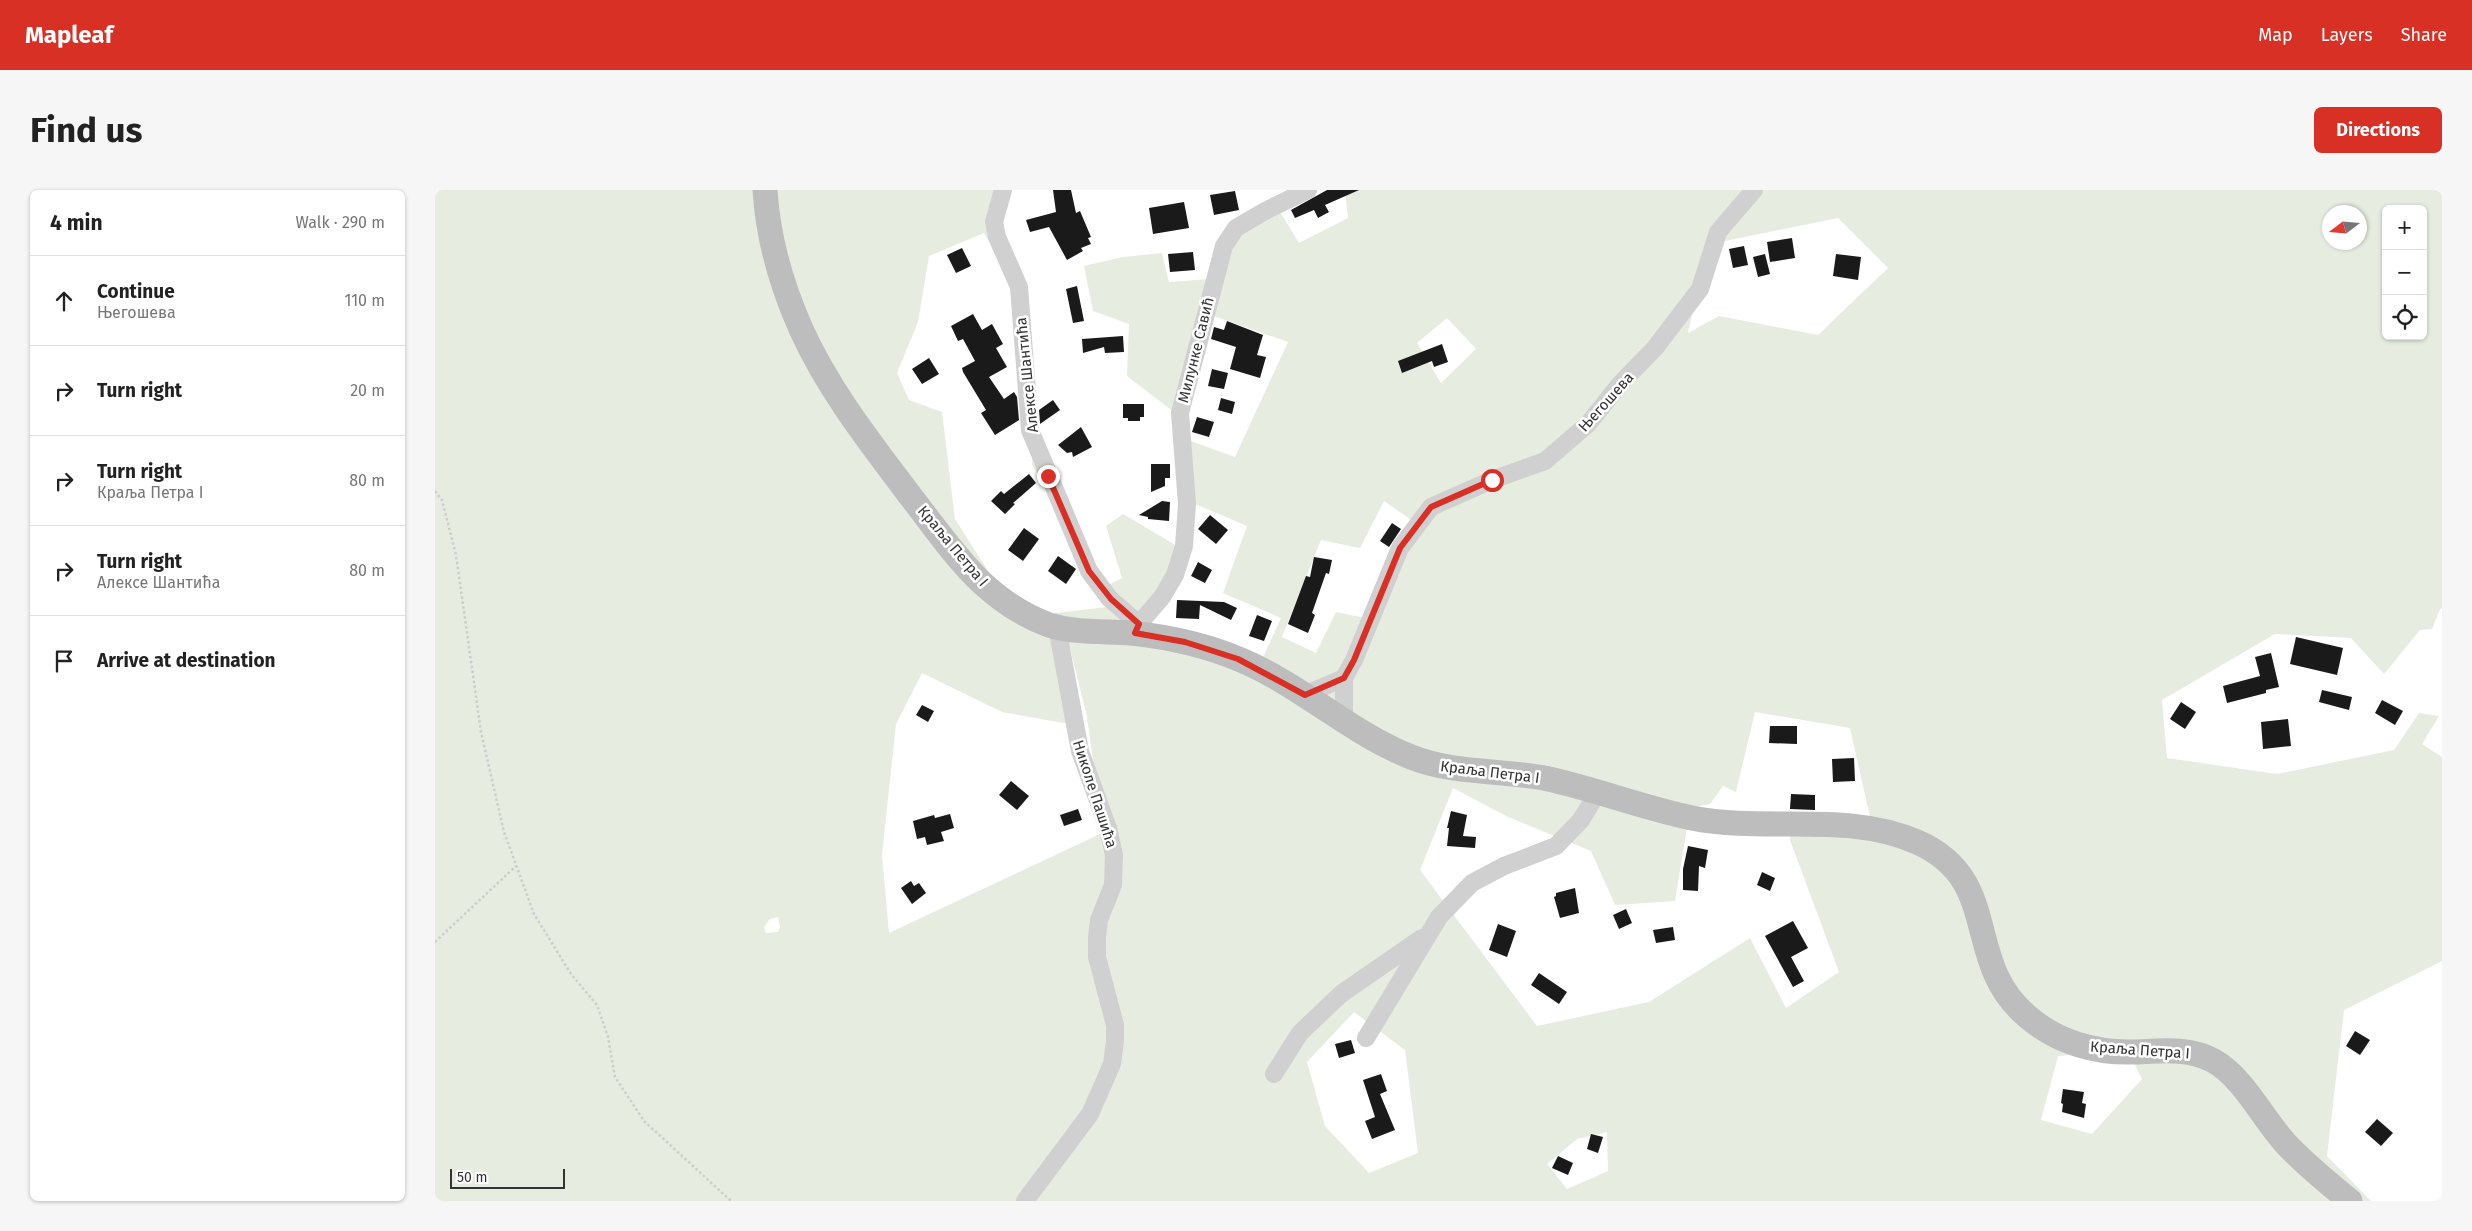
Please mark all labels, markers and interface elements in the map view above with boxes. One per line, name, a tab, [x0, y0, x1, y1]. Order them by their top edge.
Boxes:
text: Mapleaf	[25, 21, 113, 49]
text: Map	[2258, 24, 2293, 46]
text: Layers	[2321, 24, 2373, 46]
text: Share	[2401, 24, 2447, 46]
button: Directions	[2314, 107, 2442, 153]
text: Find us	[30, 109, 142, 151]
north arrow	[2322, 205, 2367, 250]
map controls	[2382, 205, 2427, 340]
button: +	[2382, 205, 2427, 250]
text: 4 min	[50, 210, 103, 236]
text: Walk · 290 m	[295, 213, 385, 232]
button: −	[2382, 250, 2427, 295]
text: Continue	[97, 280, 175, 303]
icon: ahead	[50, 287, 78, 315]
text: 110 m	[344, 291, 385, 310]
street label: Милунке Савић	[1174, 295, 1218, 405]
button: locate	[2382, 295, 2427, 340]
text: Његошева	[97, 303, 176, 322]
street label: Алексе Шантића	[1012, 316, 1042, 434]
street label: Његошева	[1575, 369, 1637, 435]
icon: right	[50, 377, 78, 405]
text: Turn right	[97, 379, 182, 402]
text: 20 m	[350, 381, 385, 400]
text: Turn right	[97, 460, 182, 483]
route end	[1037, 465, 1060, 488]
icon: right	[50, 467, 78, 495]
route start	[1481, 469, 1504, 492]
text: 80 m	[349, 471, 385, 490]
text: Краља Петра I	[97, 483, 204, 502]
street label: Краља Петра I	[914, 502, 992, 590]
text: Turn right	[97, 550, 182, 573]
icon: right	[50, 557, 78, 585]
text: 80 m	[349, 561, 385, 580]
text: Алексе Шантића	[97, 573, 221, 592]
icon: arrive	[50, 647, 78, 675]
text: Arrive at destination	[97, 649, 276, 672]
street label: Николе Пашића	[1069, 738, 1121, 850]
street label: Краља Петра I	[1439, 757, 1541, 787]
street label: Краља Петра I	[2090, 1038, 2190, 1062]
scale bar	[450, 1166, 565, 1189]
text: 50 m	[457, 1169, 488, 1186]

